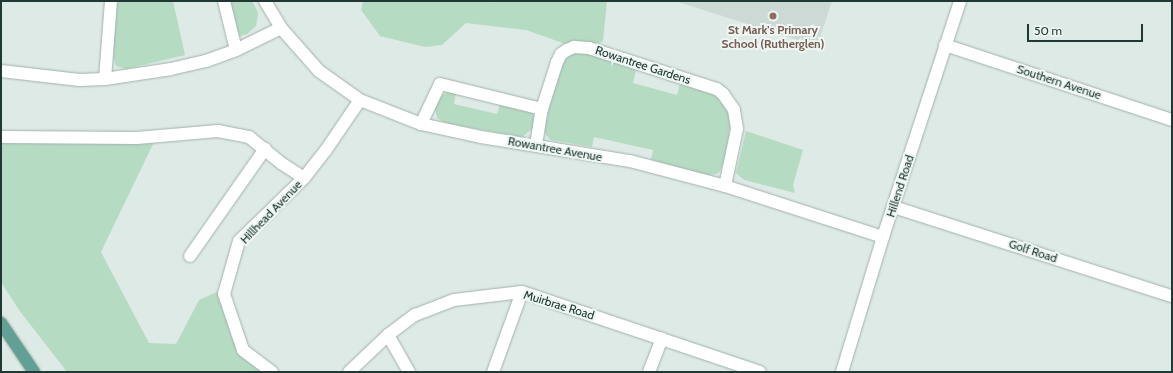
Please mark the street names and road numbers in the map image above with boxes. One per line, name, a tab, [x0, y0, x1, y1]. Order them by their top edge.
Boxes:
street label: Rowantree Gardens	[594, 43, 692, 87]
street label: Southern Avenue	[1015, 62, 1103, 102]
street label: Rowantree Avenue	[507, 134, 603, 164]
street label: Hillend Road	[883, 153, 917, 219]
street label: Hillhead Avenue	[237, 177, 305, 247]
street label: Golf Road	[1007, 236, 1059, 266]
street label: Muirbrae Road	[522, 287, 596, 323]

